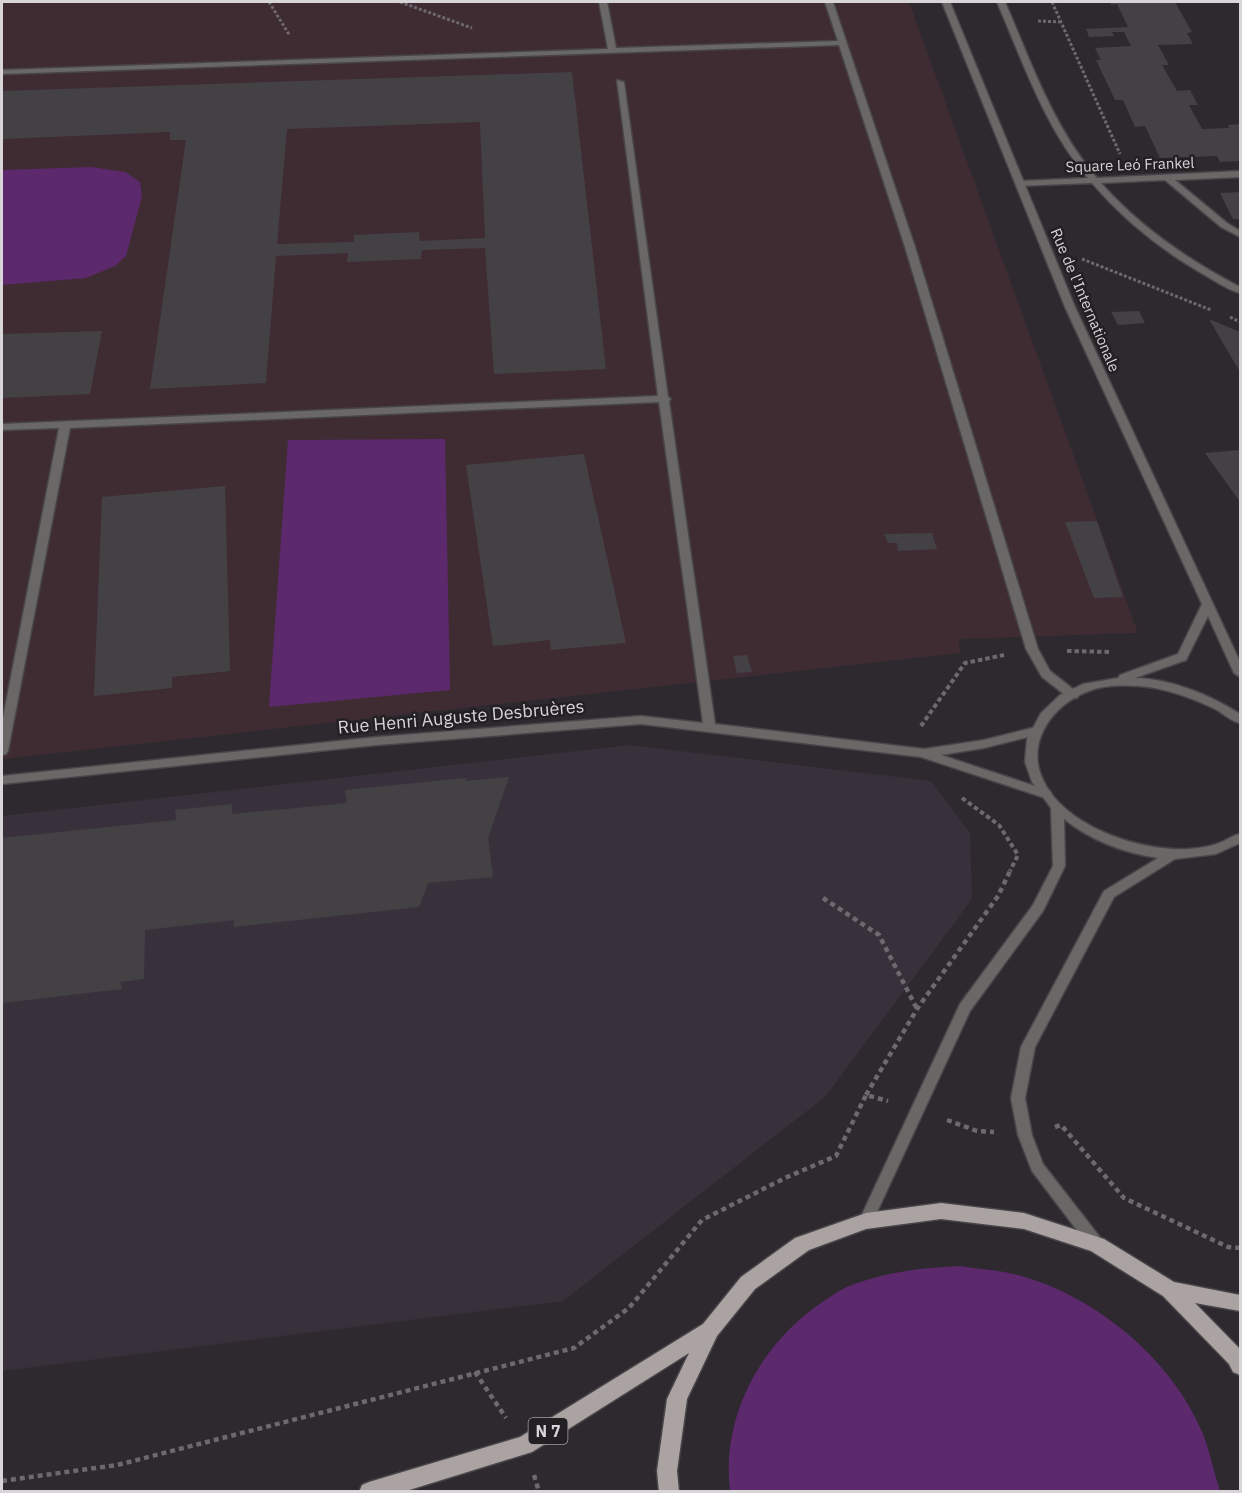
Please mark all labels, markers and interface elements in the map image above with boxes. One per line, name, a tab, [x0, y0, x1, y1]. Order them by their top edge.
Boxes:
street label: Square Leó Frankel	[1065, 153, 1195, 176]
street label: Rue de l'Internationale	[1047, 225, 1124, 375]
street label: Rue Henri Auguste Desbruères	[337, 694, 585, 739]
road number: N 7	[528, 1418, 568, 1444]

